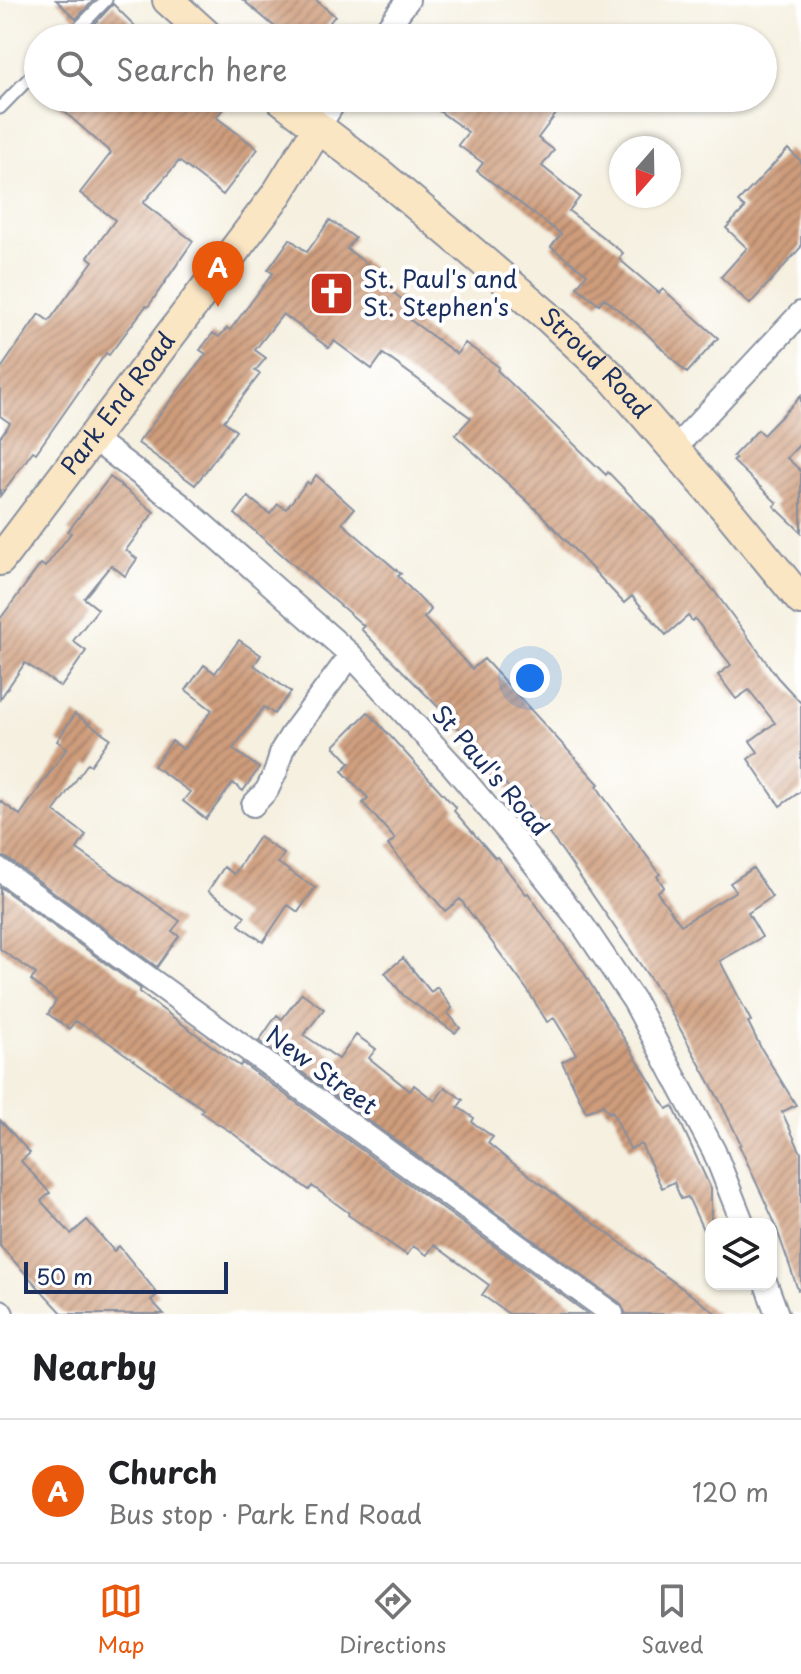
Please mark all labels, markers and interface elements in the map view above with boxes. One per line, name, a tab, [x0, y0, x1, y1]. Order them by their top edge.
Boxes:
search box	[24, 24, 777, 112]
icon: search	[52, 46, 96, 90]
text: Search here	[116, 46, 288, 91]
north arrow	[609, 136, 681, 208]
pin: A	[192, 241, 244, 307]
place label: St. Paul's and St. Stephen's	[363, 260, 518, 324]
church icon: St. Paul's and St. Stephen's	[308, 270, 356, 318]
street label: Stroud Road	[532, 298, 660, 425]
street label: Park End Road	[51, 324, 183, 481]
your location	[510, 658, 550, 698]
street label: St Paul's Road	[424, 696, 559, 843]
street label: New Street	[259, 1016, 386, 1123]
map controls	[705, 1218, 777, 1290]
button: layers	[705, 1218, 777, 1290]
scale bar	[24, 1258, 228, 1294]
text: 50 m	[36, 1259, 93, 1292]
text: Nearby	[32, 1340, 157, 1392]
text: Church	[108, 1449, 217, 1494]
text: A	[48, 1472, 68, 1511]
text: 120 m	[692, 1472, 769, 1511]
text: Bus stop · Park End Road	[108, 1494, 422, 1533]
tab: Map	[97, 1579, 144, 1660]
tab: Directions	[339, 1579, 446, 1660]
tab: Saved	[641, 1579, 704, 1660]

